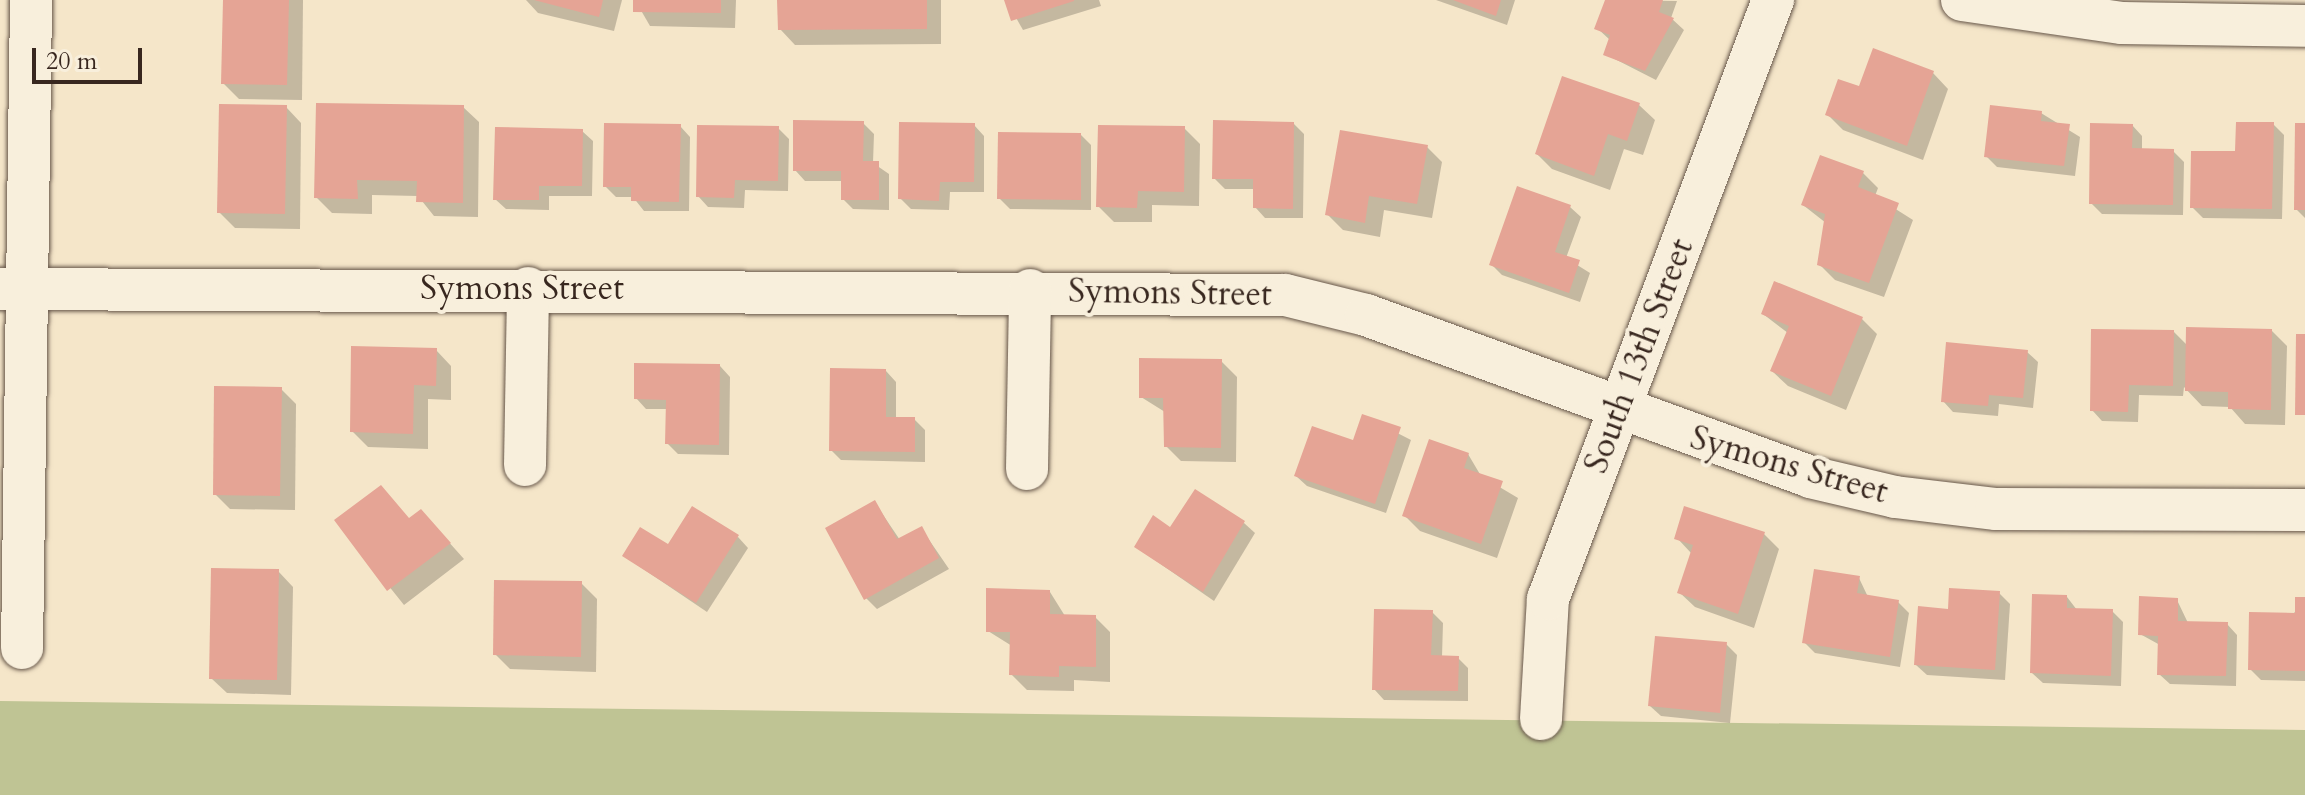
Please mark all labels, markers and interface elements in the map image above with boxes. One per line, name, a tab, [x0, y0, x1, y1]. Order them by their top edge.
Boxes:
scale bar	[36, 32, 146, 82]
text: 20 m	[46, 45, 97, 78]
street label: South 13th Street	[1576, 233, 1702, 479]
street label: Symons Street	[420, 269, 624, 309]
street label: Symons Street	[1068, 271, 1272, 315]
street label: Symons Street	[1685, 417, 1893, 513]

